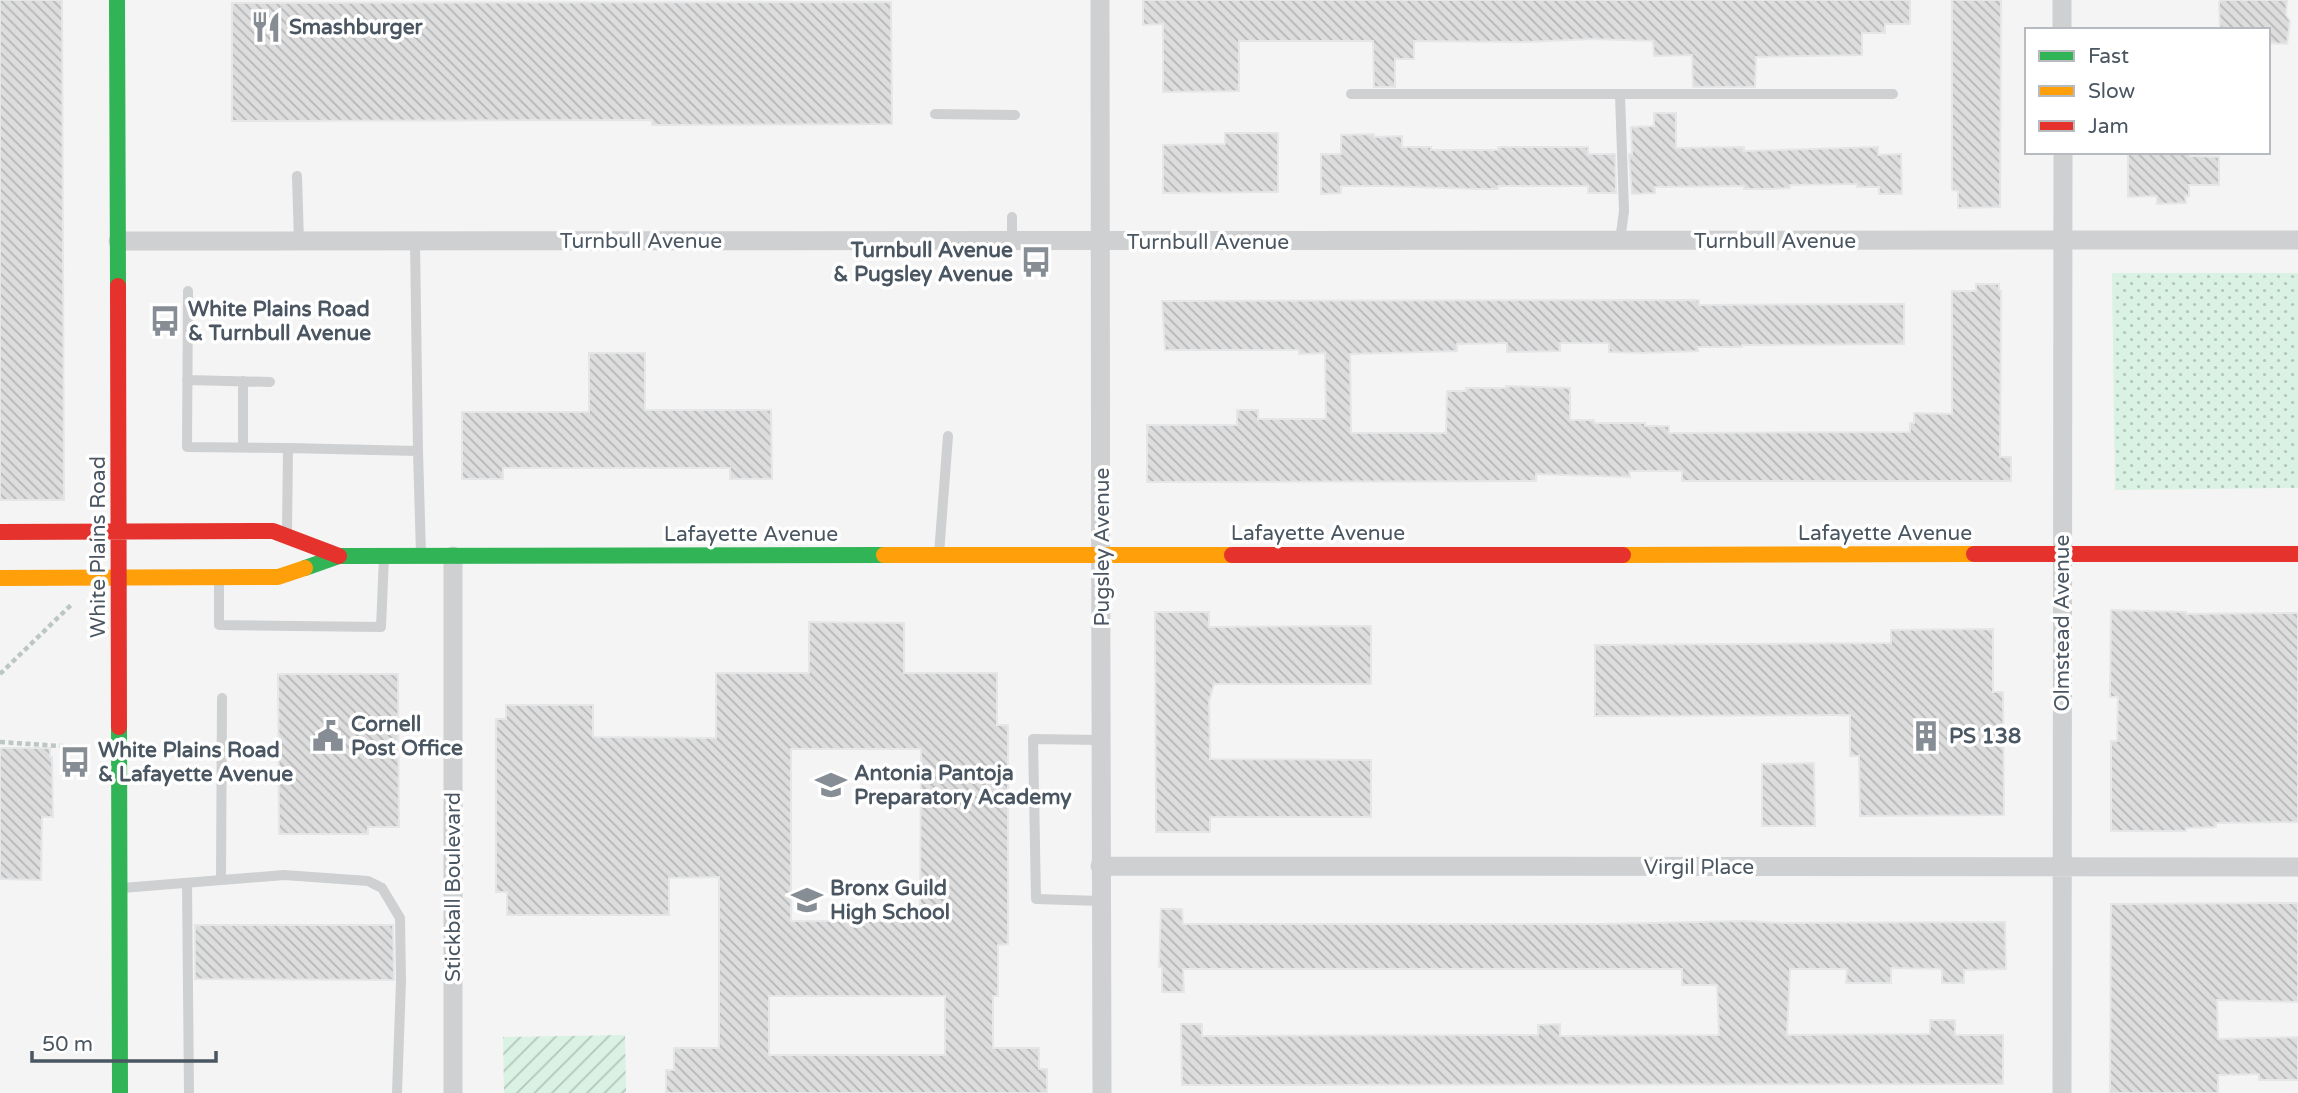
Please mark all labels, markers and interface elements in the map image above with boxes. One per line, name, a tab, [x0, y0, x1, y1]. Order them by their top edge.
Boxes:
restaurant icon: Smashburger	[249, 10, 283, 44]
place label: Smashburger	[289, 15, 424, 40]
legend	[2025, 28, 2270, 154]
text: Fast	[2088, 44, 2129, 69]
text: Slow	[2088, 79, 2136, 104]
text: Jam	[2088, 114, 2129, 139]
street label: Turnbull Avenue	[560, 229, 722, 254]
street label: Turnbull Avenue	[1694, 229, 1856, 254]
street label: Turnbull Avenue	[1127, 230, 1289, 255]
place label: Turnbull Avenue & Pugsley Avenue	[833, 238, 1013, 287]
bus stop icon: Turnbull Avenue & Pugsley Avenue	[1019, 245, 1053, 279]
place label: White Plains Road & Turnbull Avenue	[188, 297, 371, 346]
bus stop icon: White Plains Road & Turnbull Avenue	[148, 304, 182, 338]
street label: White Plains Road	[86, 456, 111, 638]
street label: Pugsley Avenue	[1090, 467, 1115, 627]
street label: Lafayette Avenue	[1231, 521, 1405, 546]
street label: Lafayette Avenue	[1798, 521, 1972, 546]
street label: Lafayette Avenue	[664, 522, 838, 547]
street label: Olmstead Avenue	[2050, 534, 2075, 711]
place label: Cornell Post Office	[351, 712, 463, 761]
public building icon: Cornell Post Office	[311, 719, 345, 753]
building icon: PS 138	[1909, 719, 1943, 753]
place label: PS 138	[1949, 724, 2021, 749]
place label: White Plains Road & Lafayette Avenue	[98, 738, 293, 787]
bus stop icon: White Plains Road & Lafayette Avenue	[58, 745, 92, 779]
place label: Antonia Pantoja Preparatory Academy	[854, 761, 1072, 810]
school or university icon: Antonia Pantoja Preparatory Academy	[814, 768, 848, 802]
street label: Stickball Boulevard	[441, 792, 466, 982]
street label: Virgil Place	[1644, 855, 1754, 880]
place label: Bronx Guild High School	[830, 876, 950, 925]
school or university icon: Bronx Guild High School	[790, 883, 824, 917]
scale bar	[32, 1020, 215, 1064]
text: 50 m	[42, 1032, 93, 1057]

